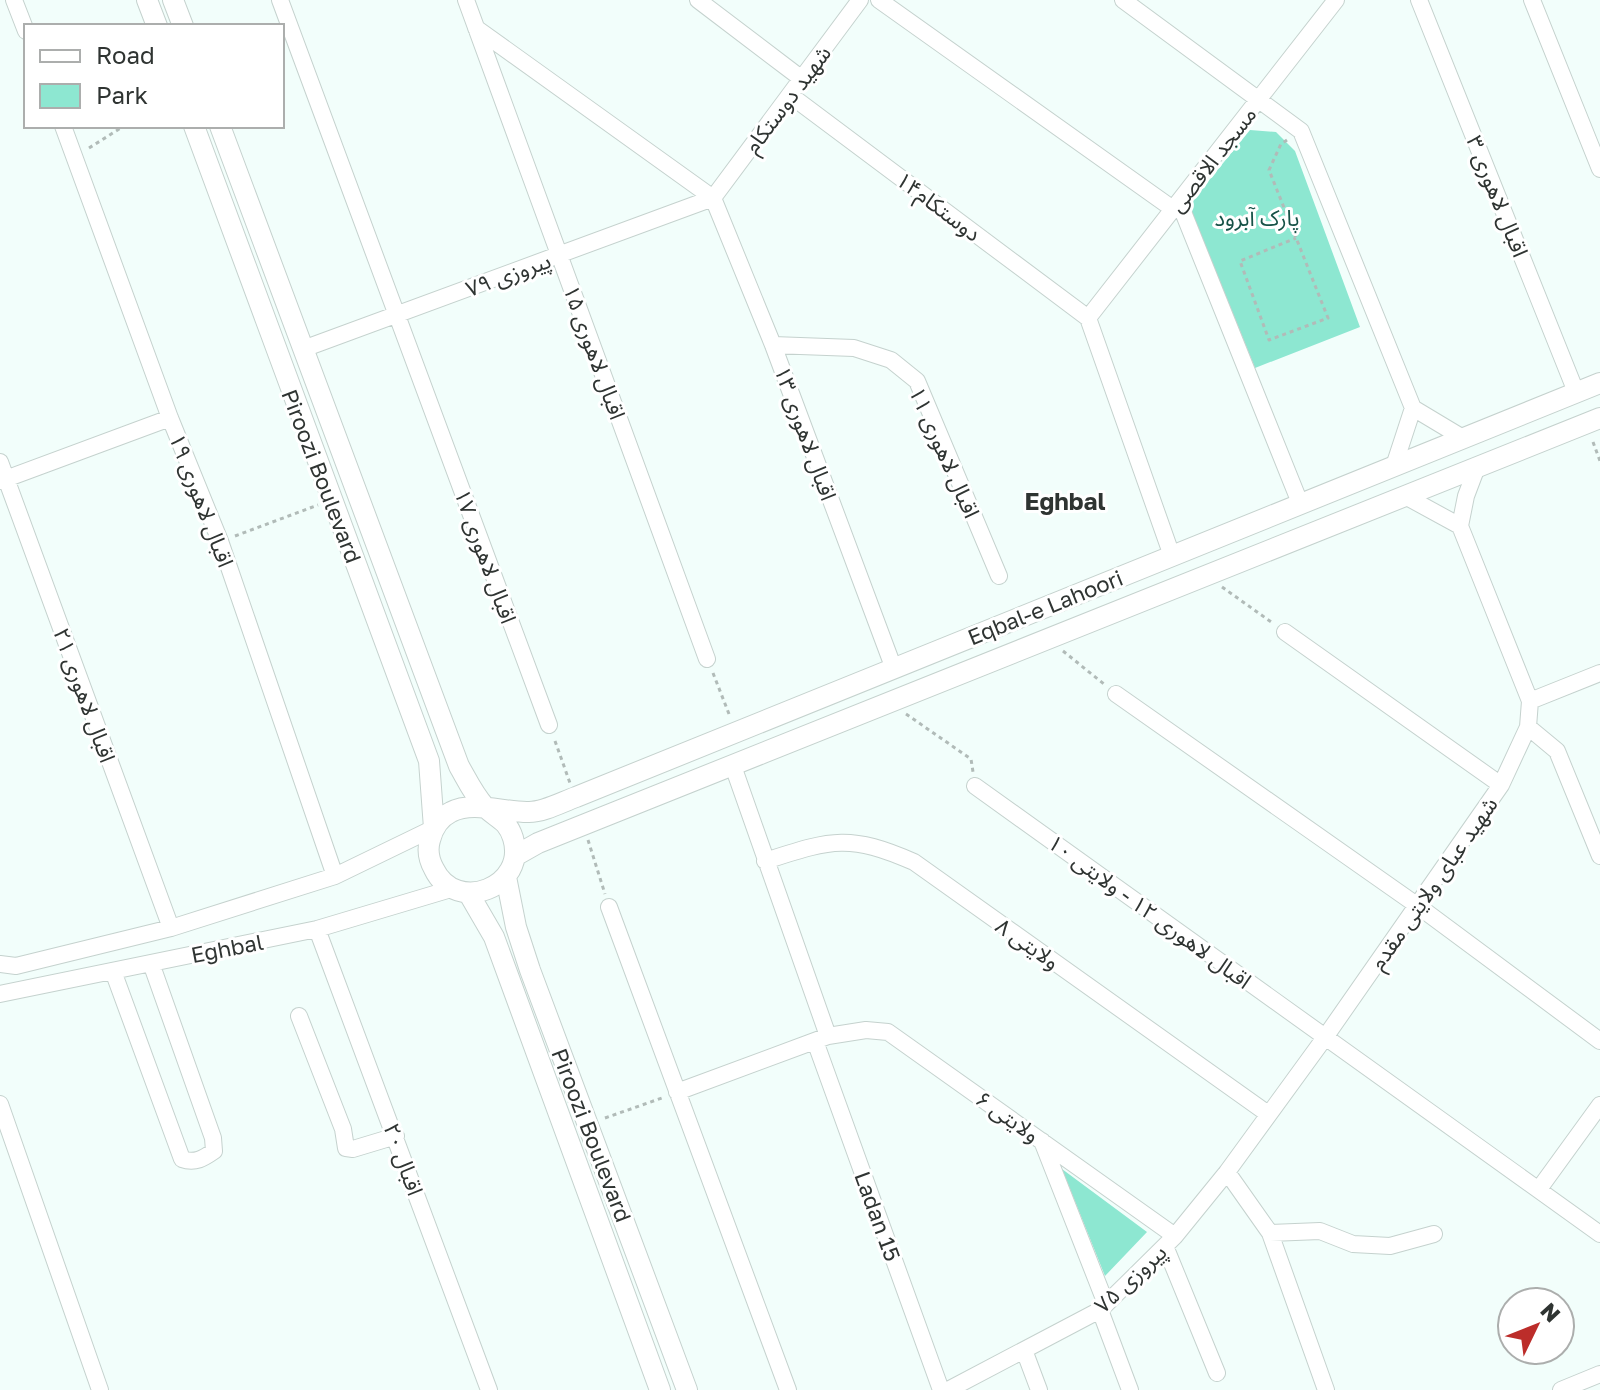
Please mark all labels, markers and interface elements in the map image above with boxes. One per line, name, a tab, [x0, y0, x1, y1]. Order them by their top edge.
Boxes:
legend	[24, 24, 284, 128]
text: Road	[96, 40, 155, 69]
street label: شهید دوستکام	[738, 40, 839, 161]
text: Park	[96, 80, 148, 109]
street label: مسجد الاقصی	[1162, 101, 1262, 217]
street label: اقبال لاهوری ۳	[1460, 131, 1535, 261]
street label: دوستکام۱۴	[889, 165, 987, 250]
park label: پارک آبرود	[1214, 204, 1300, 233]
street label: پیروزی ۷۹	[462, 246, 555, 304]
street label: اقبال لاهوری ۱۵	[557, 281, 632, 423]
street label: اقبال لاهوری ۱۳	[768, 362, 843, 504]
street label: اقبال لاهوری ۱۱	[903, 382, 986, 522]
street label: Piroozi Boulevard	[276, 385, 368, 567]
street label: اقبال لاهوری ۱۹	[163, 429, 240, 571]
street label: اقبال لاهوری ۱۷	[448, 485, 523, 627]
district label: Eghbal	[1025, 486, 1105, 515]
street label: Eqbal-e Lahoori	[963, 564, 1127, 650]
street label: اقبال لاهوری ۲۱	[47, 624, 122, 766]
street label: شهید عبای ولایتی مقدم	[1363, 791, 1506, 977]
street label: اقبال لاهوری ۱۲ - ولایتی ۱۰	[1042, 828, 1257, 995]
street label: ولایتی ۸	[991, 911, 1065, 975]
street label: Eghbal	[188, 928, 266, 968]
street label: Piroozi Boulevard	[546, 1044, 638, 1226]
street label: ولایتی ۶	[971, 1084, 1045, 1148]
street label: اقبال ۲۰	[378, 1119, 430, 1199]
street label: Ladan 15	[849, 1167, 907, 1265]
street label: پیروزی ۷۵	[1088, 1238, 1173, 1320]
north arrow	[1496, 1286, 1576, 1366]
text: N	[1535, 1297, 1567, 1327]

